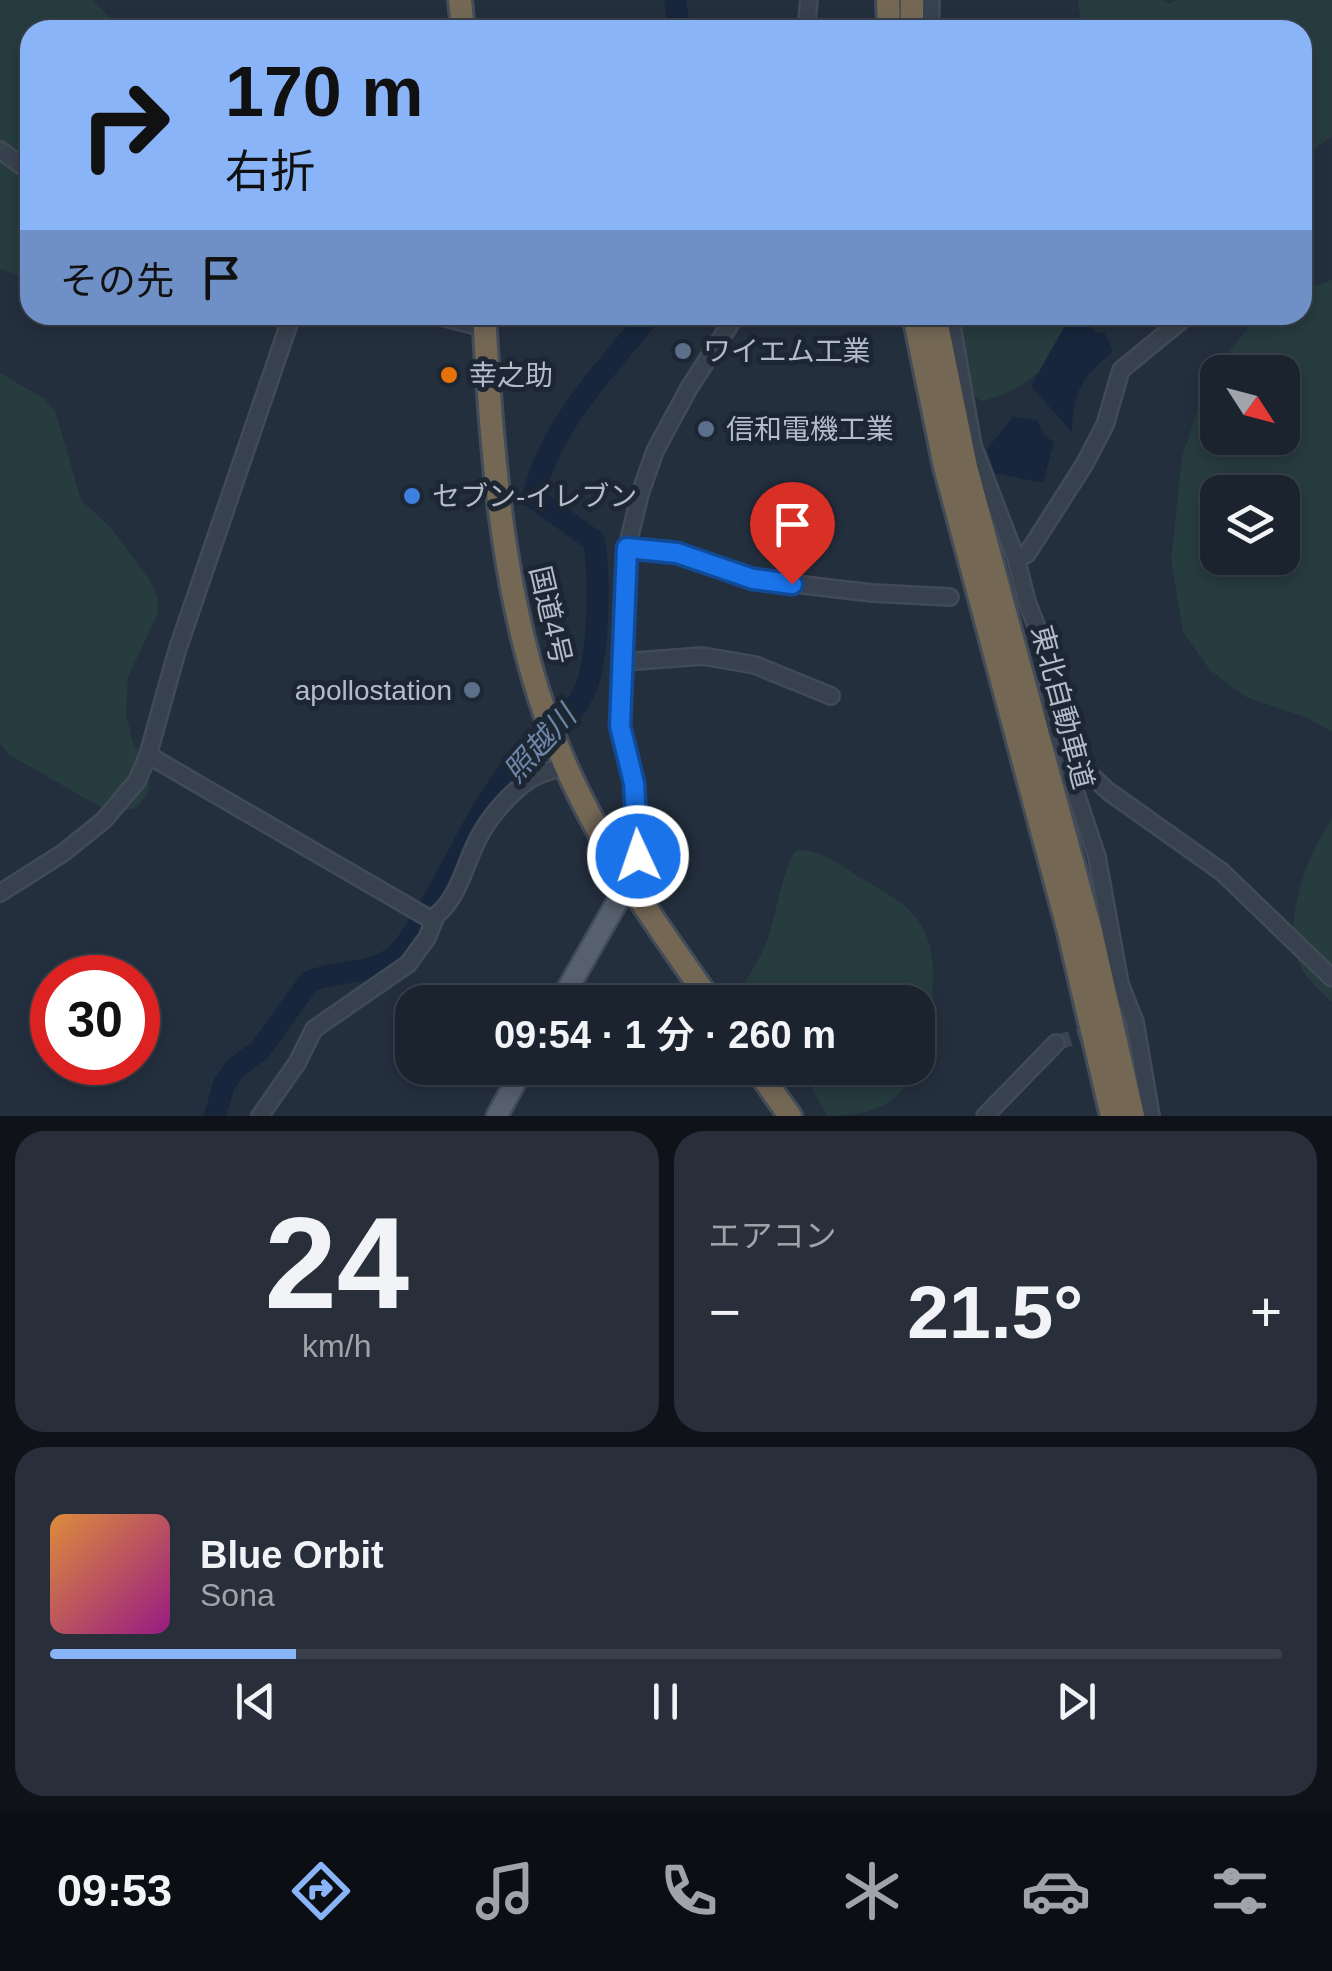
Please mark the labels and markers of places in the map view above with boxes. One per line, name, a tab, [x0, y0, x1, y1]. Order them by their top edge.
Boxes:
place label: ワイエム工業	[703, 336, 871, 367]
marker: ワイエム工業	[672, 340, 694, 362]
place label: 幸之助	[469, 360, 553, 391]
marker: 幸之助	[438, 364, 460, 386]
place label: 信和電機工業	[726, 414, 894, 445]
marker: 信和電機工業	[695, 418, 717, 440]
place label: セブン-イレブン	[432, 481, 637, 512]
pin	[750, 482, 835, 585]
marker: セブン-イレブン	[401, 485, 423, 507]
place label: apollostation	[295, 675, 452, 706]
marker: apollostation	[461, 679, 483, 701]

